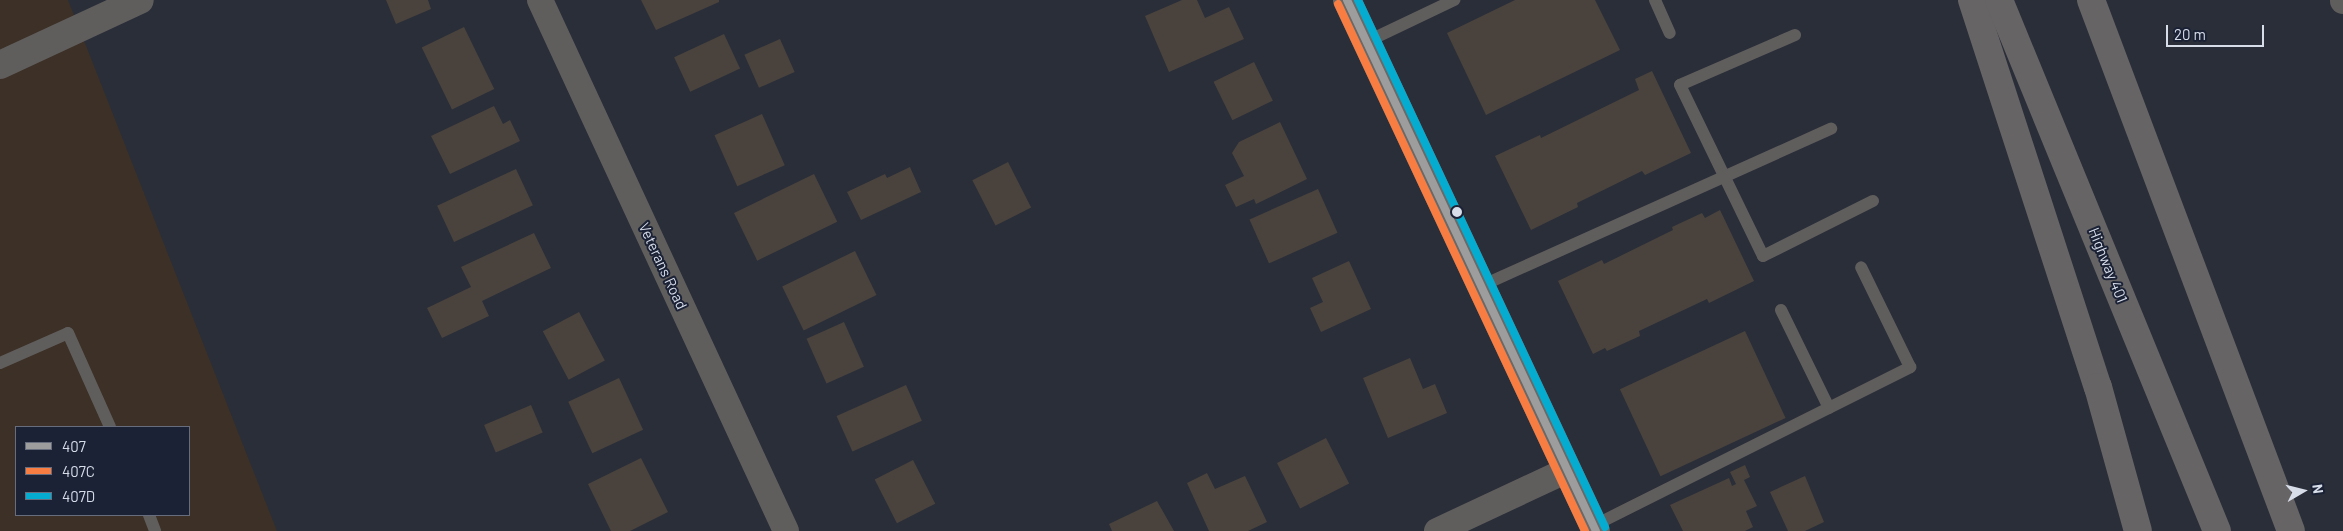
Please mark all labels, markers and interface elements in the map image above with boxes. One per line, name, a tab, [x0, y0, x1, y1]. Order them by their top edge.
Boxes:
scale bar	[2168, 15, 2266, 47]
text: 20 m	[2174, 25, 2206, 43]
unlabelled marker	[1452, 207, 1462, 217]
street label: Veterans Road	[635, 220, 691, 312]
street label: Highway 401	[2085, 225, 2131, 305]
legend	[15, 426, 190, 516]
text: 407	[62, 437, 86, 455]
text: 407C	[62, 462, 95, 480]
north arrow	[2278, 466, 2328, 516]
text: N	[2309, 483, 2327, 495]
text: 407D	[62, 487, 95, 505]

